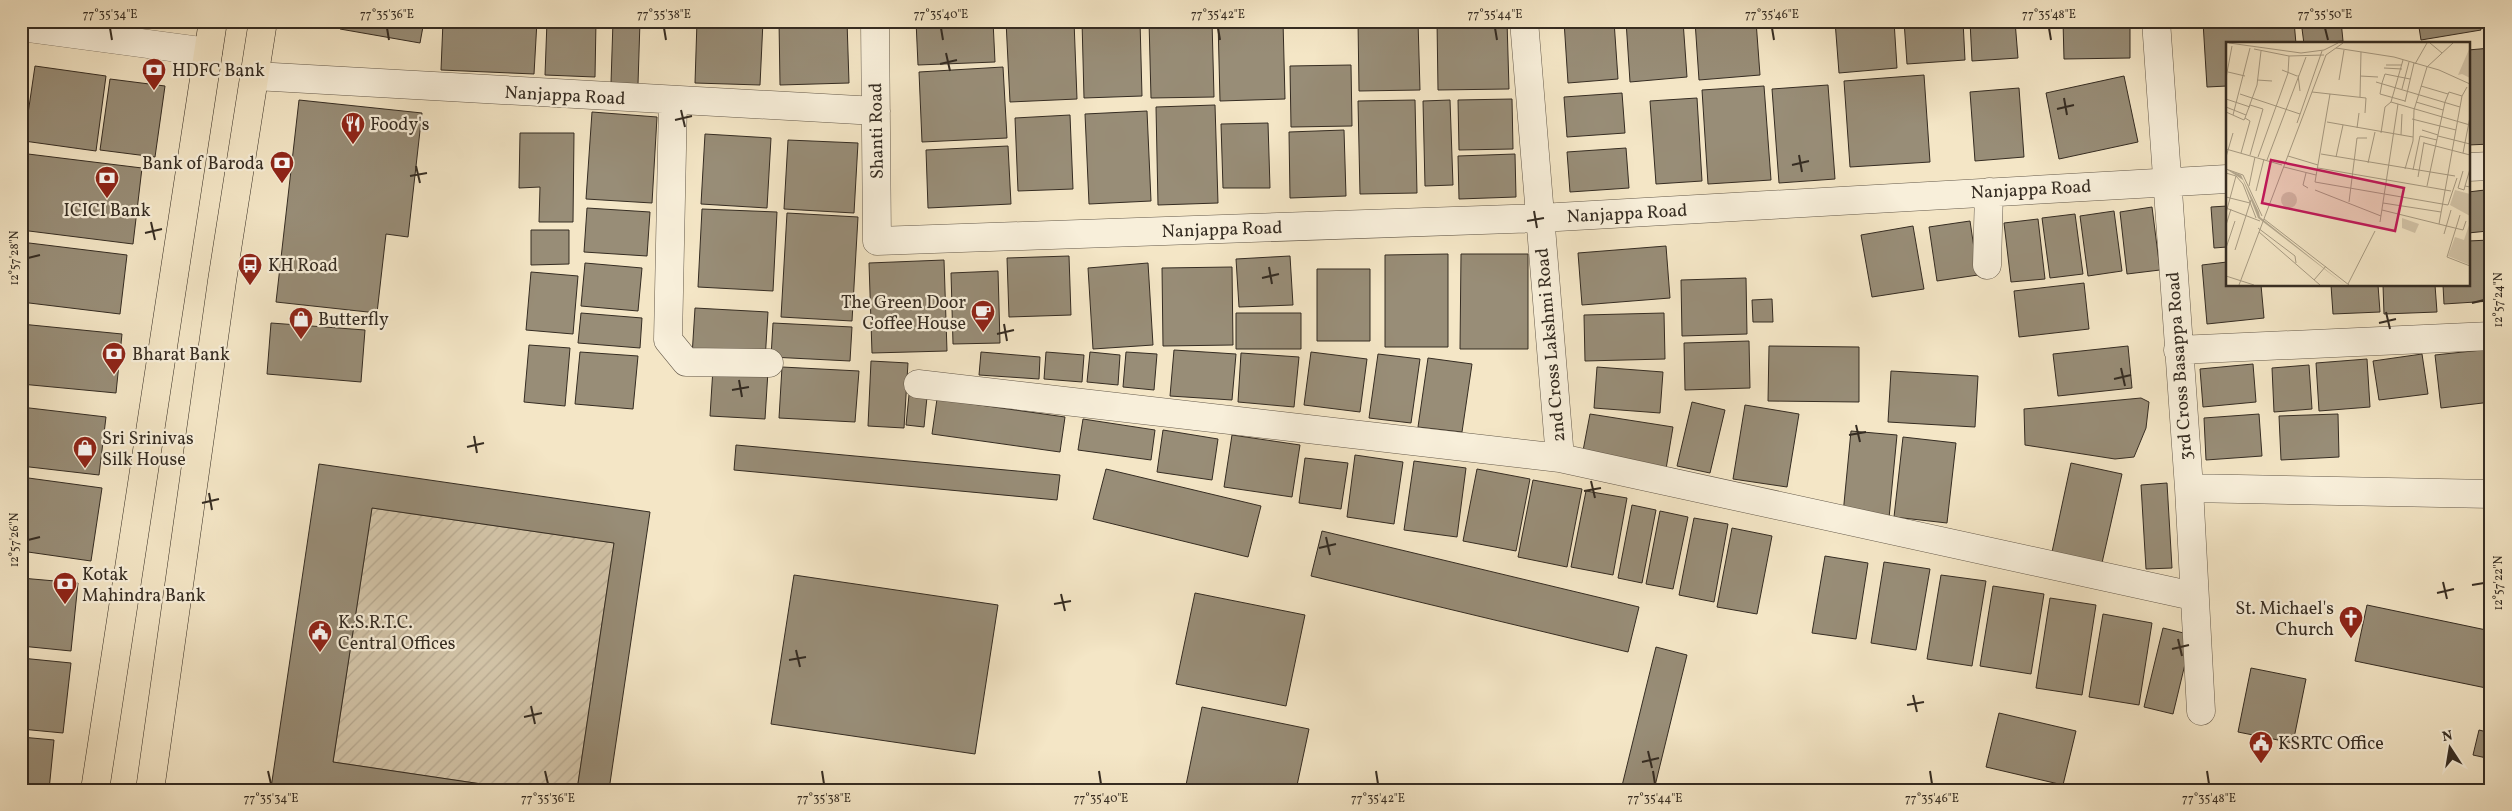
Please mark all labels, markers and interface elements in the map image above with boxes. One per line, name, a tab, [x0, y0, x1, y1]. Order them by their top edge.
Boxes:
text: 77°35'34"E	[83, 7, 137, 23]
text: 77°35'36"E	[360, 7, 414, 23]
text: 77°35'38"E	[637, 7, 691, 23]
text: 77°35'40"E	[914, 7, 968, 23]
text: 77°35'42"E	[1191, 7, 1245, 23]
text: 77°35'44"E	[1468, 7, 1522, 23]
text: 77°35'46"E	[1745, 7, 1799, 23]
text: 77°35'48"E	[2022, 7, 2076, 23]
text: 77°35'50"E	[2298, 7, 2352, 23]
inset map	[2226, 42, 2470, 286]
bank icon: HDFC Bank	[141, 57, 167, 91]
place label: HDFC Bank	[172, 59, 265, 84]
street label: Nanjappa Road	[504, 81, 626, 112]
street label: Shanti Road	[864, 83, 891, 179]
restaurant icon: Foody's	[340, 111, 366, 145]
place label: Foody's	[370, 113, 430, 138]
bank icon: Bank of Baroda	[269, 150, 295, 184]
place label: Bank of Baroda	[142, 152, 264, 177]
bank icon: ICICI Bank	[94, 165, 120, 199]
street label: Nanjappa Road	[1970, 175, 2092, 206]
place label: ICICI Bank	[64, 199, 151, 224]
street label: Nanjappa Road	[1566, 199, 1688, 230]
street label: Nanjappa Road	[1161, 216, 1283, 245]
text: 12°57'28"N	[7, 231, 23, 285]
street label: 2nd Cross Lakshmi Road	[1531, 247, 1572, 443]
bus stop icon: KH Road	[237, 252, 263, 286]
place label: KH Road	[268, 254, 338, 279]
street label: 3rd Cross Basappa Road	[2161, 271, 2200, 461]
text: 12°57'24"N	[2491, 272, 2507, 328]
place label: The Green Door Coffee House	[841, 291, 966, 337]
cafe icon: The Green Door Coffee House	[970, 299, 996, 333]
shop icon: Butterfly	[288, 306, 314, 340]
place label: Butterfly	[318, 308, 389, 333]
bank icon: Bharat Bank	[101, 341, 127, 375]
place label: Bharat Bank	[132, 343, 230, 368]
place label: Sri Srinivas Silk House	[102, 427, 194, 473]
shop icon: Sri Srinivas Silk House	[72, 435, 98, 469]
text: 12°57'26"N	[7, 513, 23, 567]
text: 12°57'22"N	[2491, 555, 2507, 610]
place label: Kotak Mahindra Bank	[82, 563, 206, 609]
bank icon: Kotak Mahindra Bank	[52, 571, 78, 605]
place label: St. Michael's Church	[2235, 597, 2334, 643]
church icon: St. Michael's Church	[2338, 605, 2364, 639]
place label: K.S.R.T.C. Central Offices	[338, 611, 455, 657]
public building icon: K.S.R.T.C. Central Offices	[307, 619, 333, 653]
north arrow	[2424, 724, 2474, 774]
text: N	[2441, 726, 2455, 747]
public building icon: KSRTC Office	[2248, 730, 2274, 764]
place label: KSRTC Office	[2278, 732, 2384, 757]
text: 77°35'34"E	[244, 791, 298, 807]
text: 77°35'36"E	[521, 791, 575, 807]
text: 77°35'38"E	[797, 791, 851, 807]
text: 77°35'40"E	[1074, 791, 1128, 807]
text: 77°35'42"E	[1351, 791, 1405, 807]
text: 77°35'44"E	[1628, 791, 1682, 807]
text: 77°35'46"E	[1905, 791, 1959, 807]
text: 77°35'48"E	[2182, 791, 2236, 807]

